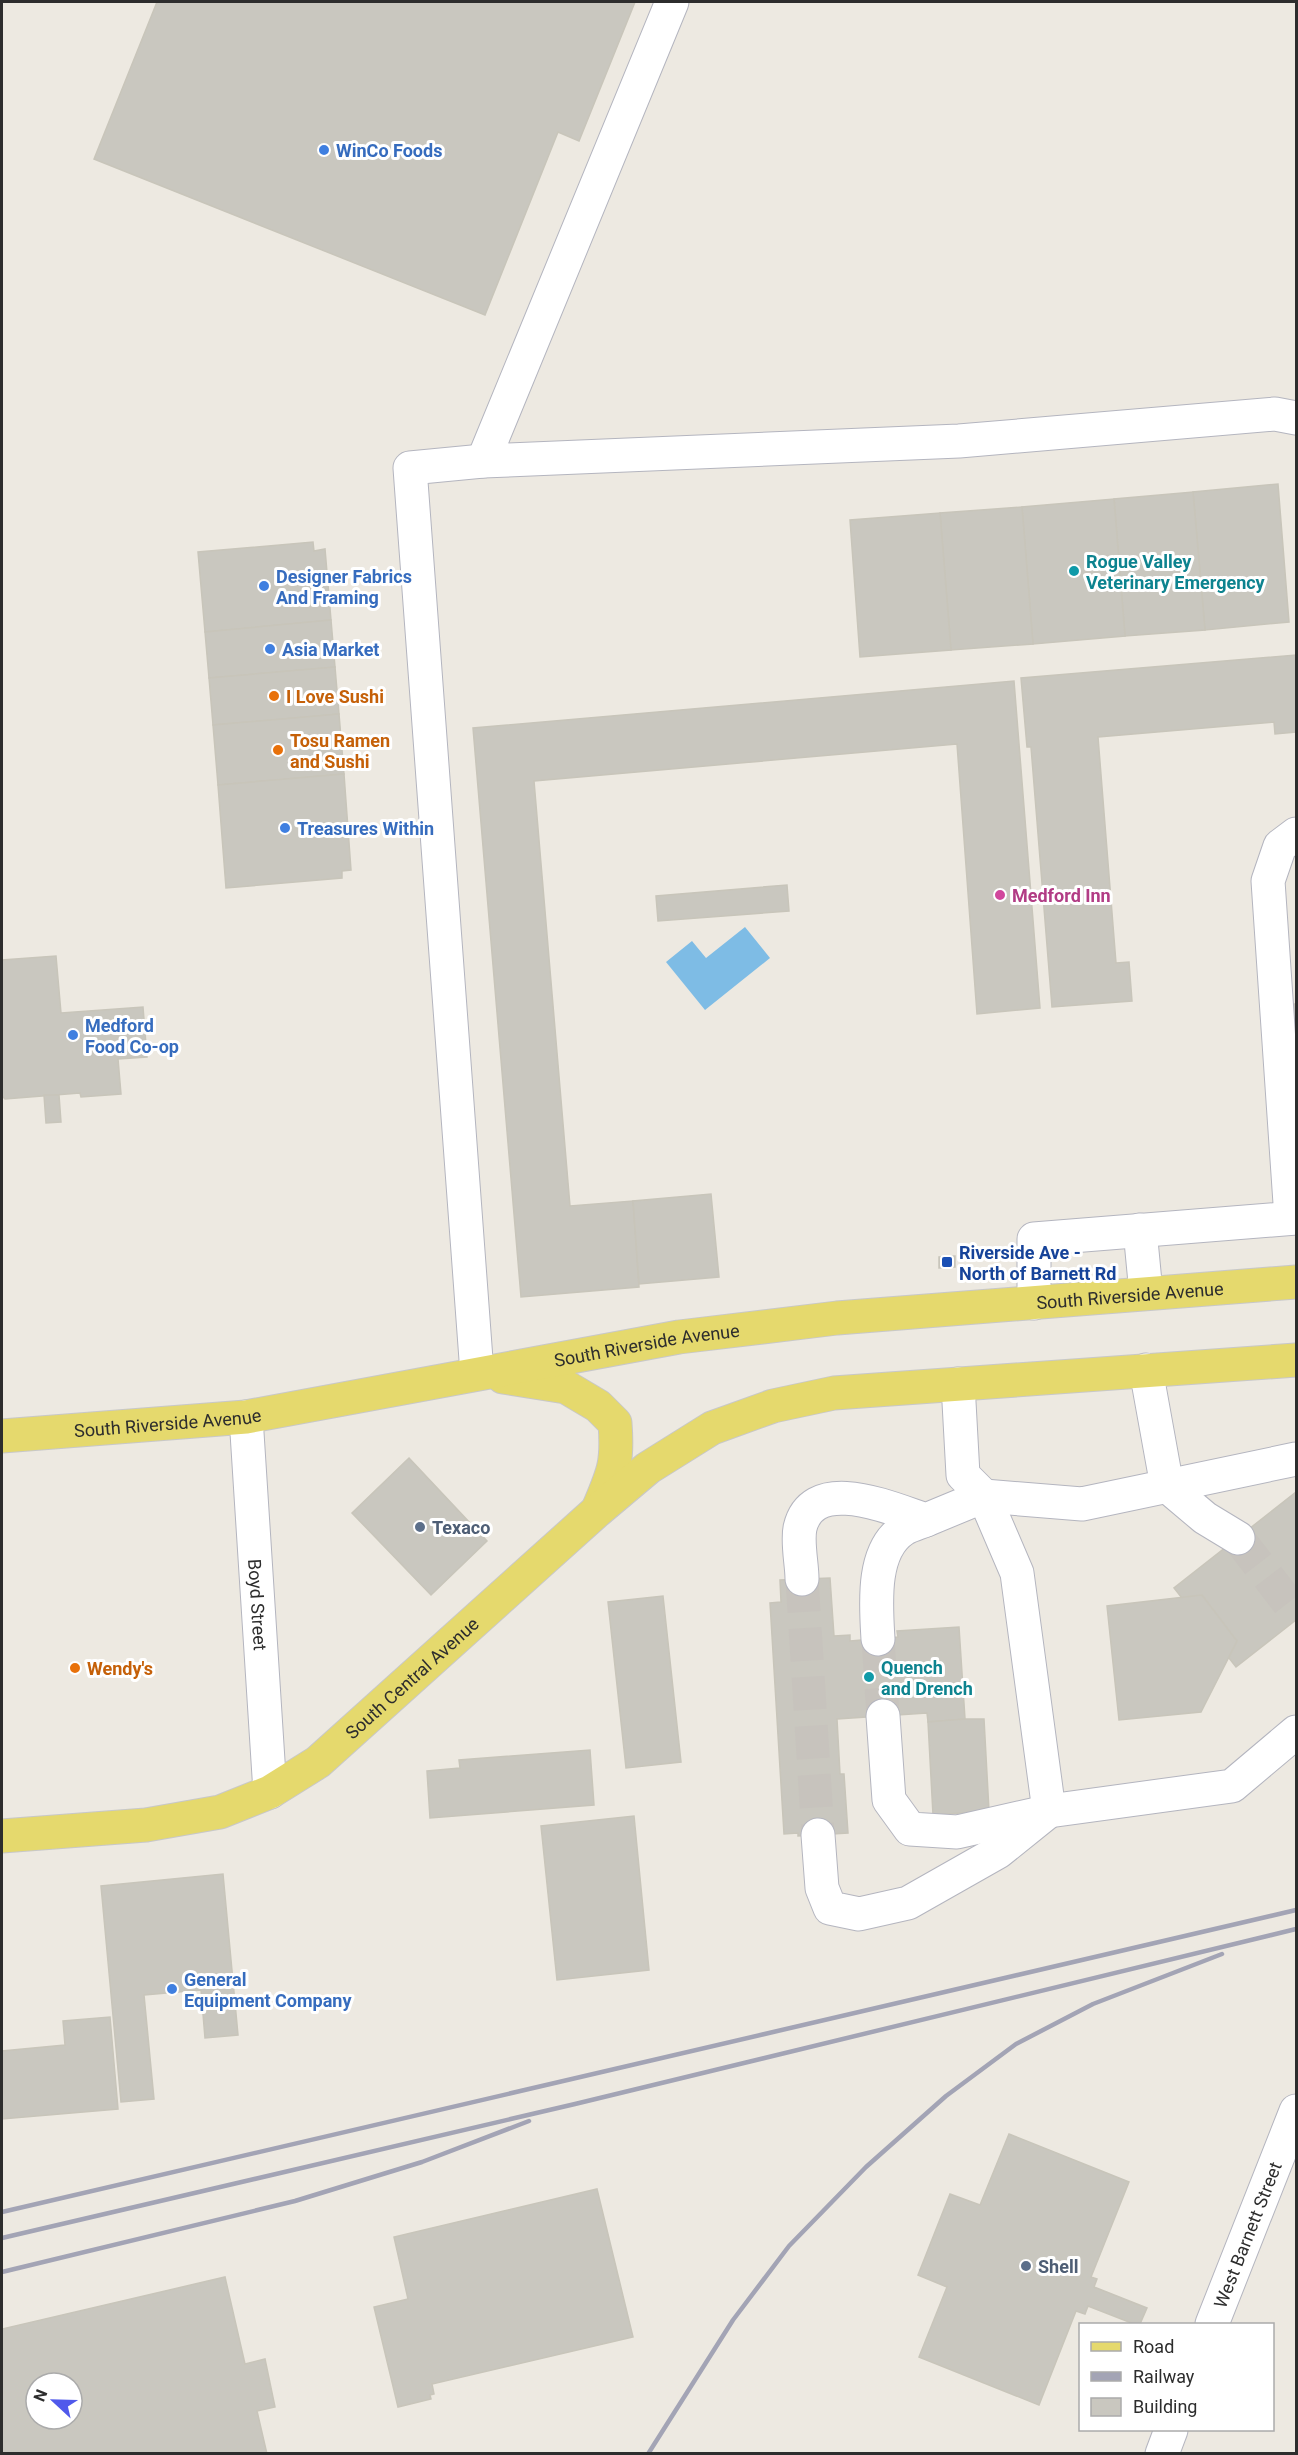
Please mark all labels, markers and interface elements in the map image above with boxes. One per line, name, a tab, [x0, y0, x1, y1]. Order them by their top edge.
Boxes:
place label: WinCo Foods	[336, 140, 442, 161]
marker: WinCo Foods	[317, 143, 331, 157]
place label: Rogue Valley Veterinary Emergency	[1086, 551, 1266, 593]
marker: Rogue Valley Veterinary Emergency	[1067, 564, 1081, 578]
place label: Designer Fabrics And Framing	[276, 566, 412, 608]
marker: Designer Fabrics And Framing	[257, 579, 271, 593]
place label: Asia Market	[282, 639, 379, 660]
marker: Asia Market	[263, 642, 277, 656]
place label: I Love Sushi	[286, 686, 384, 707]
marker: I Love Sushi	[267, 689, 281, 703]
place label: Tosu Ramen and Sushi	[290, 730, 390, 772]
marker: Tosu Ramen and Sushi	[271, 743, 285, 757]
place label: Treasures Within	[297, 818, 434, 839]
marker: Treasures Within	[278, 821, 292, 835]
place label: Medford Inn	[1012, 885, 1111, 906]
marker: Medford Inn	[993, 888, 1007, 902]
place label: Medford Food Co-op	[85, 1015, 179, 1057]
marker: Medford Food Co-op	[66, 1028, 80, 1042]
place label: Riverside Ave - North of Barnett Rd	[959, 1242, 1116, 1284]
marker: Riverside Ave - North of Barnett Rd	[940, 1255, 954, 1269]
street label: South Riverside Avenue	[1036, 1277, 1224, 1313]
street label: South Riverside Avenue	[552, 1319, 741, 1370]
street label: South Riverside Avenue	[73, 1404, 263, 1441]
place label: Texaco	[432, 1517, 490, 1538]
marker: Texaco	[413, 1520, 427, 1534]
street label: Boyd Street	[245, 1558, 271, 1651]
street label: South Central Avenue	[341, 1613, 482, 1743]
place label: Quench and Drench	[881, 1657, 973, 1699]
place label: Wendy's	[87, 1658, 153, 1679]
marker: Wendy's	[68, 1661, 82, 1675]
marker: Quench and Drench	[862, 1670, 876, 1684]
place label: General Equipment Company	[184, 1969, 352, 2011]
marker: General Equipment Company	[165, 1982, 179, 1996]
street label: West Barnett Street	[1209, 2159, 1286, 2311]
place label: Shell	[1038, 2256, 1078, 2277]
marker: Shell	[1019, 2259, 1033, 2273]
legend	[1079, 2323, 1274, 2431]
text: Road	[1133, 2336, 1174, 2357]
text: Railway	[1133, 2366, 1195, 2387]
north arrow	[24, 2371, 84, 2431]
text: N	[30, 2387, 51, 2404]
text: Building	[1133, 2396, 1197, 2417]

